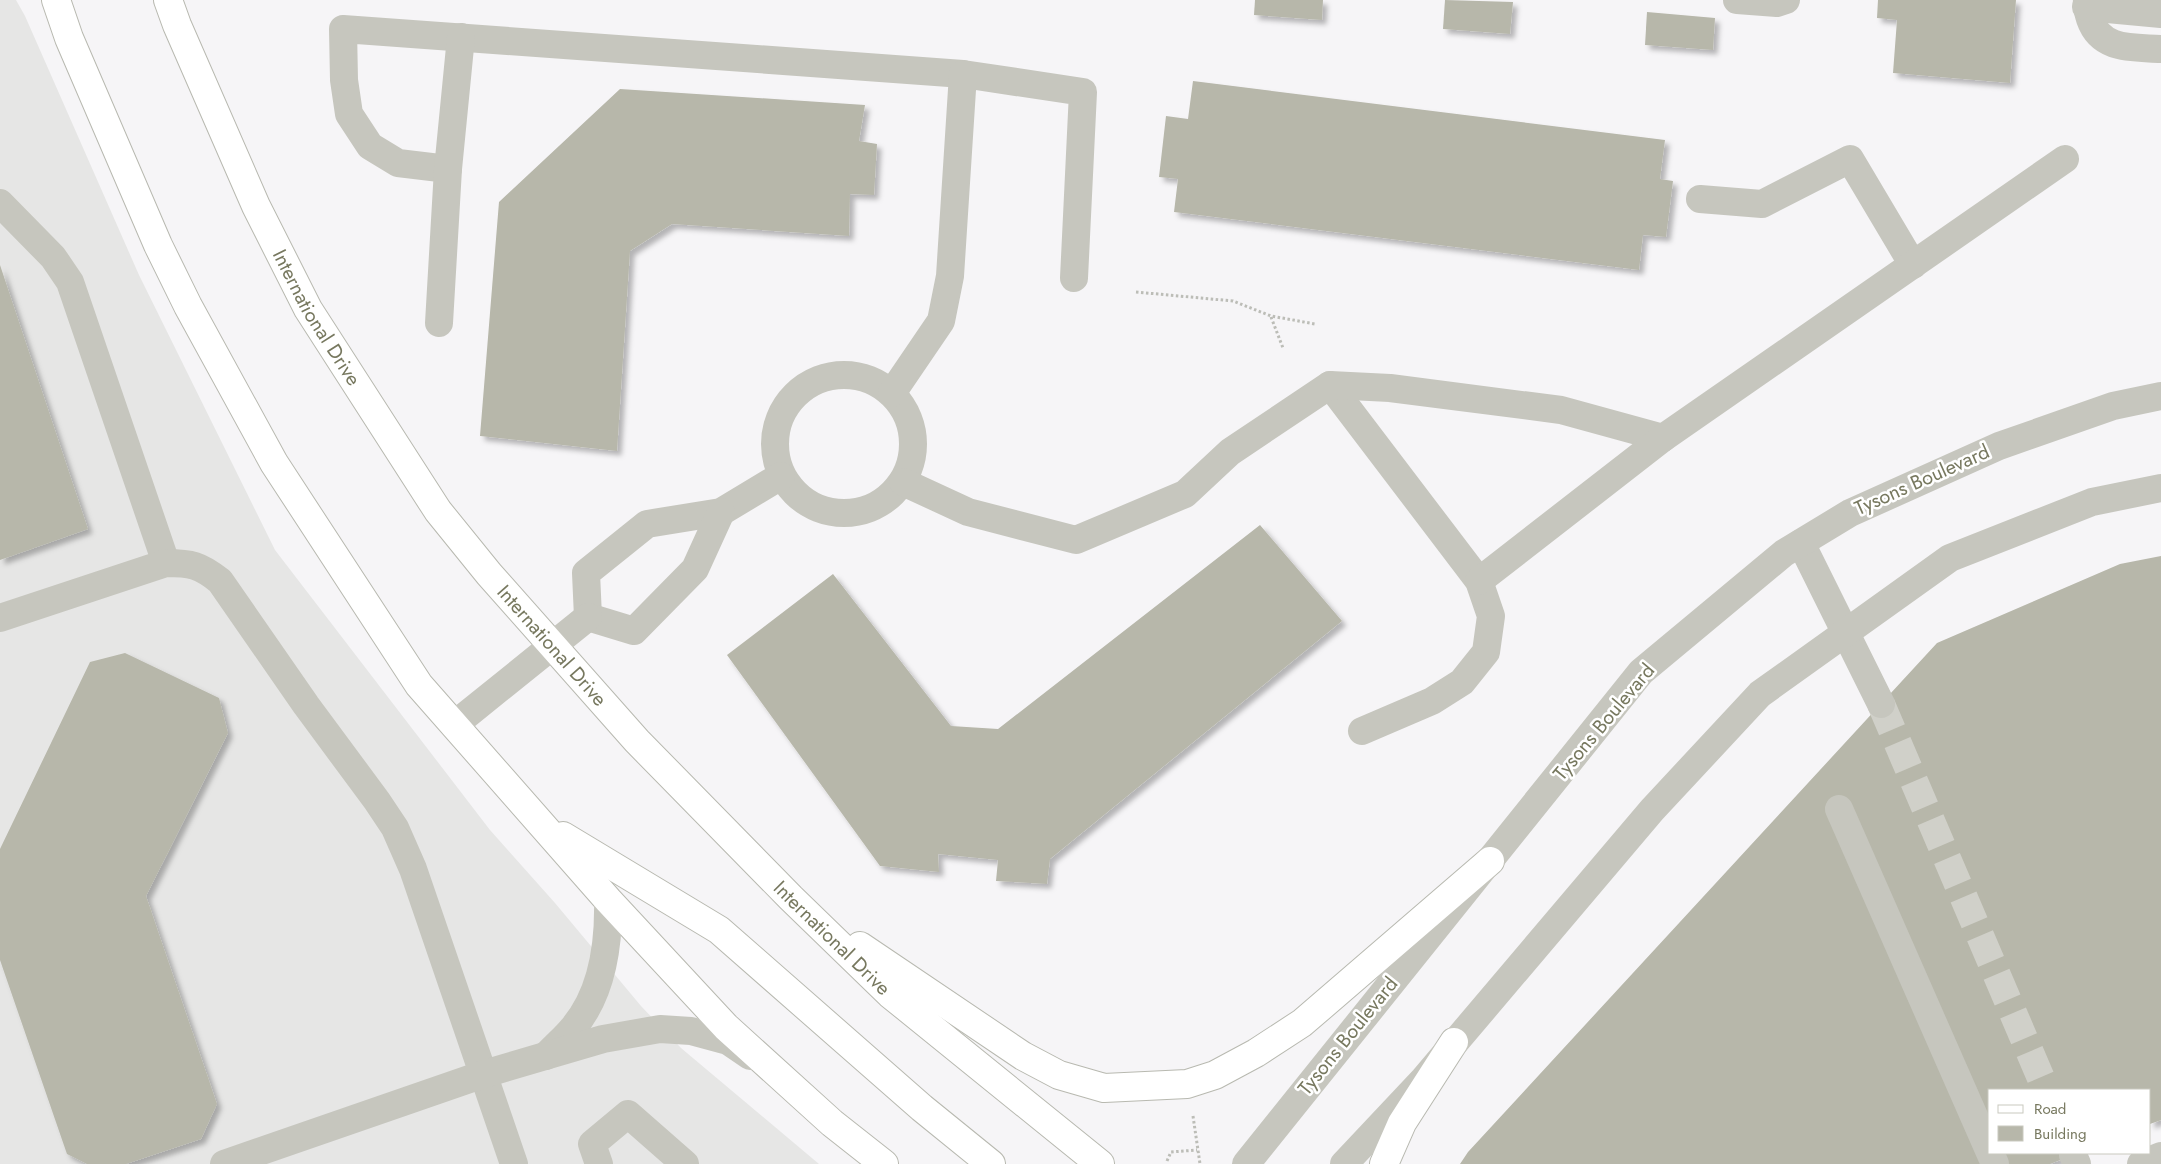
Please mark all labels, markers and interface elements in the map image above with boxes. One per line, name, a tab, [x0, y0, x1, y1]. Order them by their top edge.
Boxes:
street label: International Drive	[266, 244, 368, 391]
street label: Tysons Boulevard	[1850, 437, 1994, 523]
street label: International Drive	[490, 578, 614, 712]
street label: Tysons Boulevard	[1546, 657, 1662, 787]
street label: International Drive	[767, 874, 897, 1002]
street label: Tysons Boulevard	[1291, 971, 1405, 1101]
legend	[1988, 1089, 2151, 1154]
text: Road	[2034, 1098, 2066, 1120]
text: Building	[2034, 1123, 2086, 1145]

